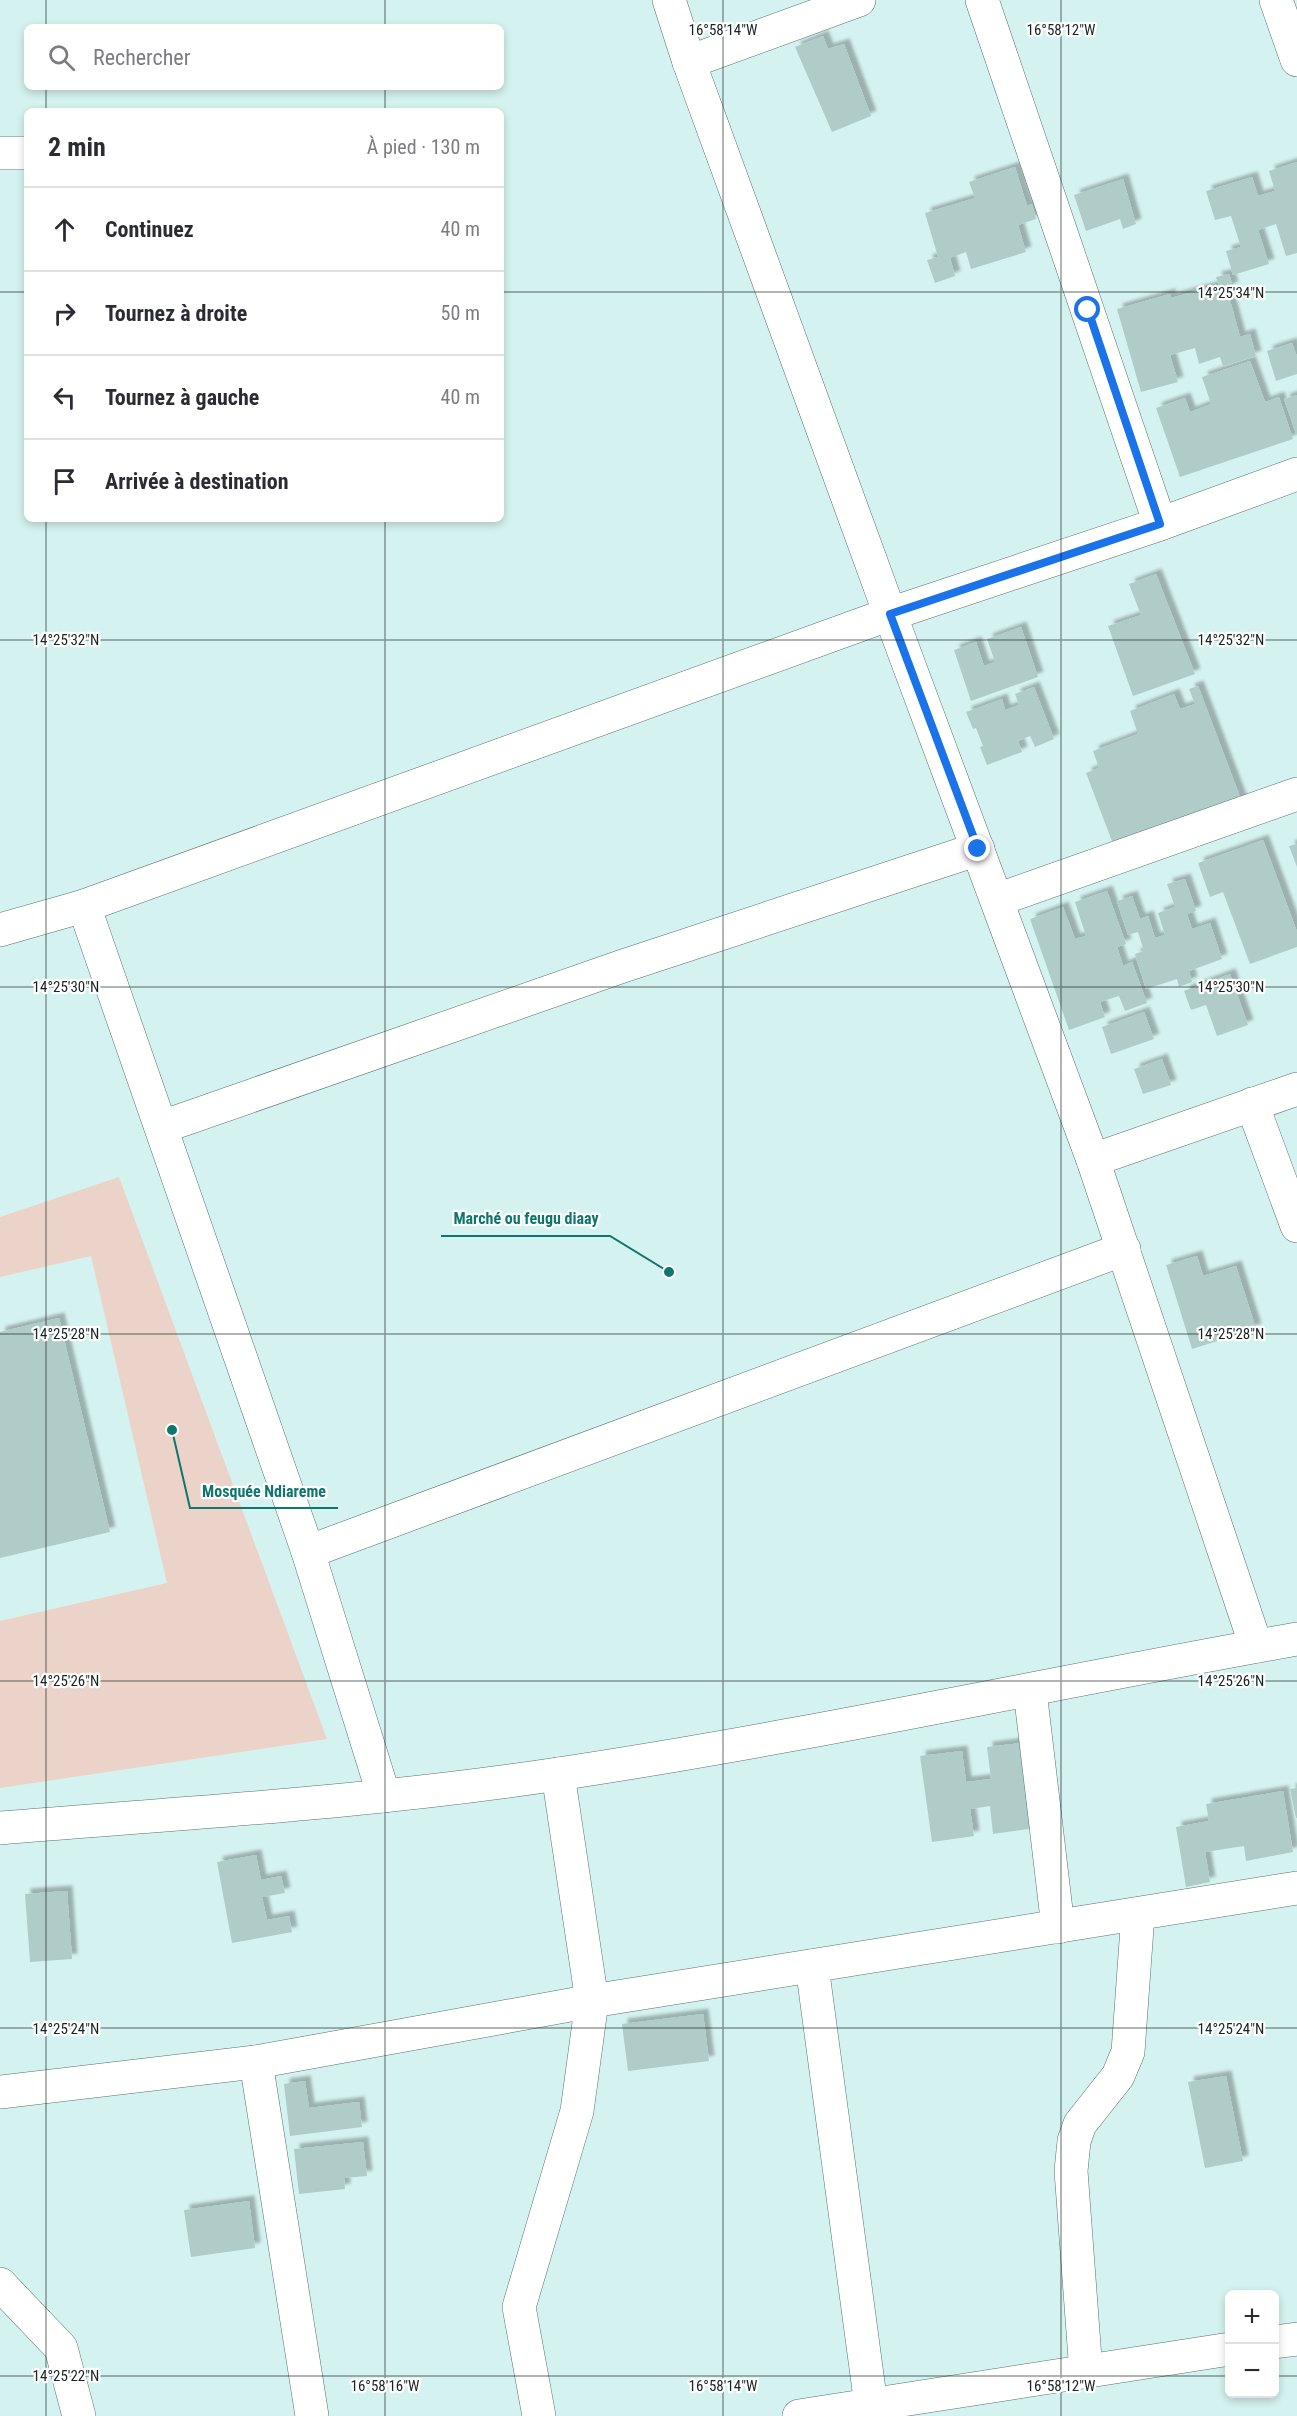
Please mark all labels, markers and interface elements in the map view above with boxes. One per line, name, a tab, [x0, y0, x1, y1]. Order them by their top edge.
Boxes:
text: 16°58'14"W	[689, 21, 758, 39]
text: 16°58'12"W	[1027, 21, 1096, 39]
search box	[24, 24, 504, 90]
icon: search	[45, 41, 78, 74]
text: Rechercher	[93, 45, 190, 70]
text: 2 min	[48, 132, 106, 162]
text: À pied · 130 m	[367, 135, 480, 159]
icon: ahead	[48, 213, 81, 246]
text: Continuez	[105, 217, 194, 242]
text: 40 m	[441, 217, 480, 241]
text: 14°25'34"N	[1198, 284, 1264, 302]
route start	[1074, 296, 1100, 322]
icon: right	[48, 297, 81, 330]
text: Tournez à droite	[105, 301, 247, 326]
text: 50 m	[441, 301, 480, 325]
icon: left	[48, 381, 81, 414]
text: Tournez à gauche	[105, 385, 259, 410]
text: 40 m	[441, 385, 480, 409]
icon: arrive	[48, 465, 81, 498]
text: Arrivée à destination	[105, 469, 289, 494]
text: 14°25'32"N	[33, 631, 99, 649]
text: 14°25'32"N	[1198, 631, 1264, 649]
route end	[964, 835, 990, 861]
text: 14°25'30"N	[33, 978, 99, 996]
text: 14°25'30"N	[1198, 978, 1264, 996]
callout: Marché ou feugu diaay	[441, 1202, 610, 1236]
text: Marché ou feugu diaay	[453, 1209, 599, 1228]
text: 14°25'28"N	[33, 1325, 99, 1343]
text: 14°25'28"N	[1198, 1325, 1264, 1343]
callout: Mosquée Ndiareme	[190, 1474, 338, 1508]
text: Mosquée Ndiareme	[202, 1482, 326, 1501]
text: 14°25'26"N	[33, 1672, 99, 1690]
text: 14°25'26"N	[1198, 1672, 1264, 1690]
text: 14°25'24"N	[33, 2020, 99, 2038]
text: 14°25'24"N	[1198, 2020, 1264, 2038]
map controls	[1225, 2290, 1279, 2398]
button: +	[1225, 2290, 1279, 2344]
button: −	[1225, 2344, 1279, 2398]
text: 14°25'22"N	[33, 2367, 99, 2385]
text: 16°58'16"W	[351, 2377, 420, 2395]
text: 16°58'14"W	[689, 2377, 758, 2395]
text: 16°58'12"W	[1027, 2377, 1096, 2395]

